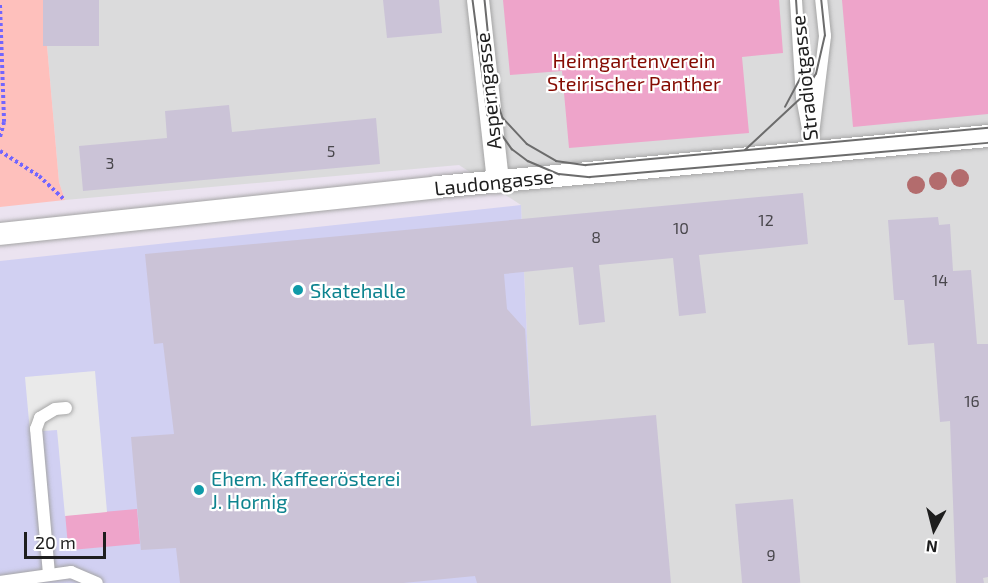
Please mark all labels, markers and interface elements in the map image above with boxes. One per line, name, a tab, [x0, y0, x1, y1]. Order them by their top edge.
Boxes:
street label: Stradiotgasse	[785, 14, 823, 142]
street label: Asperngasse	[470, 31, 506, 151]
park label: Heimgartenverein Steirischer Panther	[547, 48, 721, 95]
house number: 5	[327, 141, 335, 161]
house number: 3	[106, 153, 114, 173]
street label: Laudongasse	[433, 164, 555, 200]
house number: 12	[758, 210, 774, 230]
house number: 10	[673, 218, 689, 238]
house number: 8	[591, 227, 601, 247]
house number: 14	[932, 270, 948, 290]
place label: Skatehalle	[310, 278, 406, 302]
marker: Skatehalle	[291, 283, 305, 297]
house number: 16	[964, 391, 980, 411]
place label: Ehem. Kaffeerösterei J. Hornig	[211, 466, 401, 513]
marker: Ehem. Kaffeerösterei J. Hornig	[192, 483, 206, 497]
north arrow	[904, 499, 964, 559]
scale bar	[27, 520, 110, 558]
text: 20 m	[35, 531, 76, 553]
text: N	[925, 537, 939, 557]
house number: 9	[766, 545, 776, 565]

